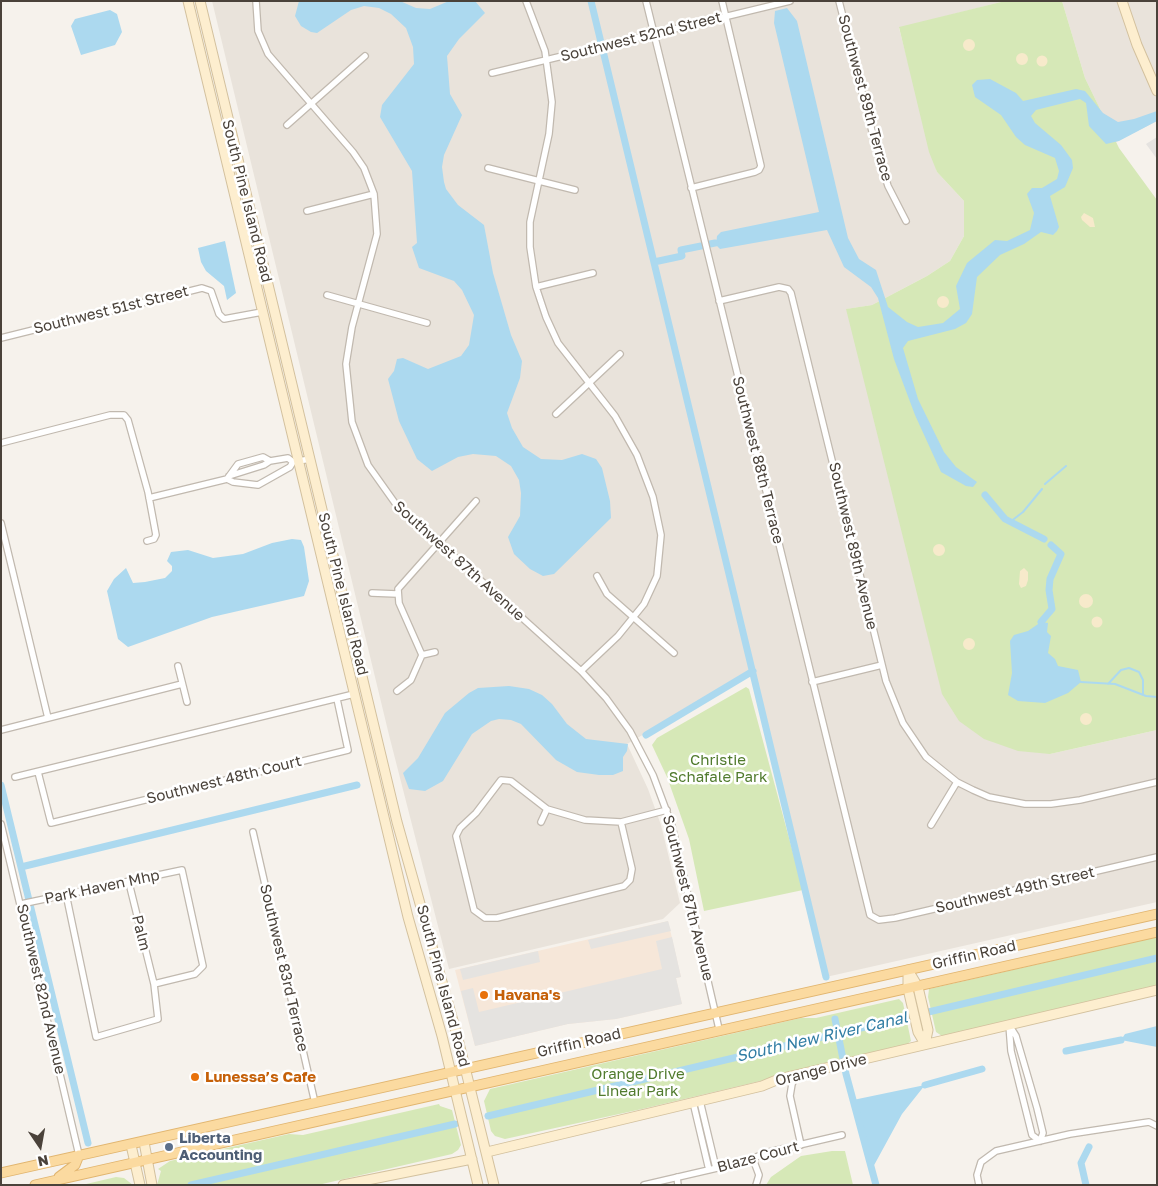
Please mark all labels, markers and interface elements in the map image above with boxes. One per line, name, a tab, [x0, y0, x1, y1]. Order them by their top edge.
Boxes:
street label: Southwest 52nd Street	[559, 8, 723, 66]
street label: Southwest 89th Terrace	[834, 13, 896, 183]
street label: South Pine Island Road	[218, 118, 276, 284]
street label: Southwest 51st Street	[32, 282, 190, 338]
street label: Southwest 88th Terrace	[728, 374, 788, 546]
street label: Southwest 89th Avenue	[825, 461, 881, 631]
street label: Southwest 87th Avenue	[390, 497, 528, 625]
street label: South Pine Island Road	[314, 511, 372, 677]
park label: Christie Schafale Park	[669, 751, 767, 786]
street label: Southwest 48th Court	[145, 752, 303, 808]
street label: Southwest 87th Avenue	[659, 813, 717, 983]
street label: Southwest 49th Street	[934, 863, 1096, 917]
street label: Park Haven Mhp	[43, 866, 161, 908]
street label: Southwest 83rd Terrace	[256, 883, 312, 1053]
street label: Southwest 82nd Avenue	[13, 902, 69, 1076]
street label: South Pine Island Road	[413, 903, 473, 1069]
street label: Palm	[128, 913, 154, 953]
street label: Griffin Road	[930, 937, 1018, 973]
place label: Havana's	[494, 986, 561, 1004]
marker: Havana's	[478, 989, 490, 1001]
water label: South New River Canal	[734, 1008, 910, 1066]
street label: Griffin Road	[535, 1025, 623, 1061]
street label: Orange Drive	[774, 1050, 868, 1090]
park label: Orange Drive Linear Park	[591, 1065, 685, 1100]
place label: Lunessa’s Cafe	[205, 1068, 316, 1086]
marker: Lunessa’s Cafe	[189, 1071, 201, 1083]
north arrow	[15, 1121, 65, 1171]
place label: Liberta Accounting	[179, 1129, 262, 1164]
street label: Blaze Court	[715, 1137, 801, 1177]
marker: Liberta Accounting	[163, 1141, 175, 1153]
text: N	[36, 1152, 50, 1171]

